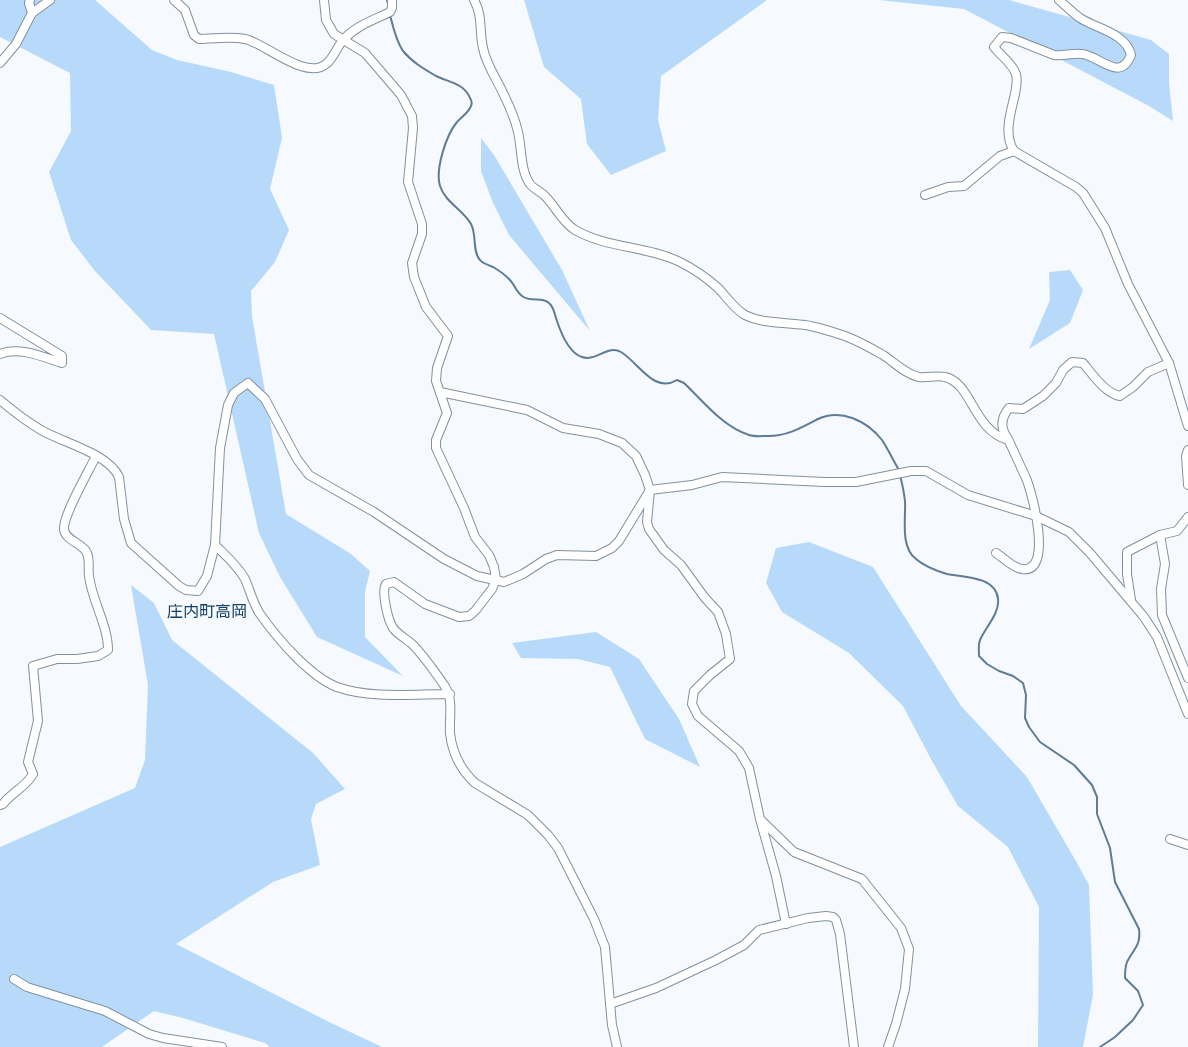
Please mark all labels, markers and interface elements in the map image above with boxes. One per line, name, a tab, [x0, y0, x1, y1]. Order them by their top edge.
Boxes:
district label: 庄内町高岡	[167, 603, 247, 620]

